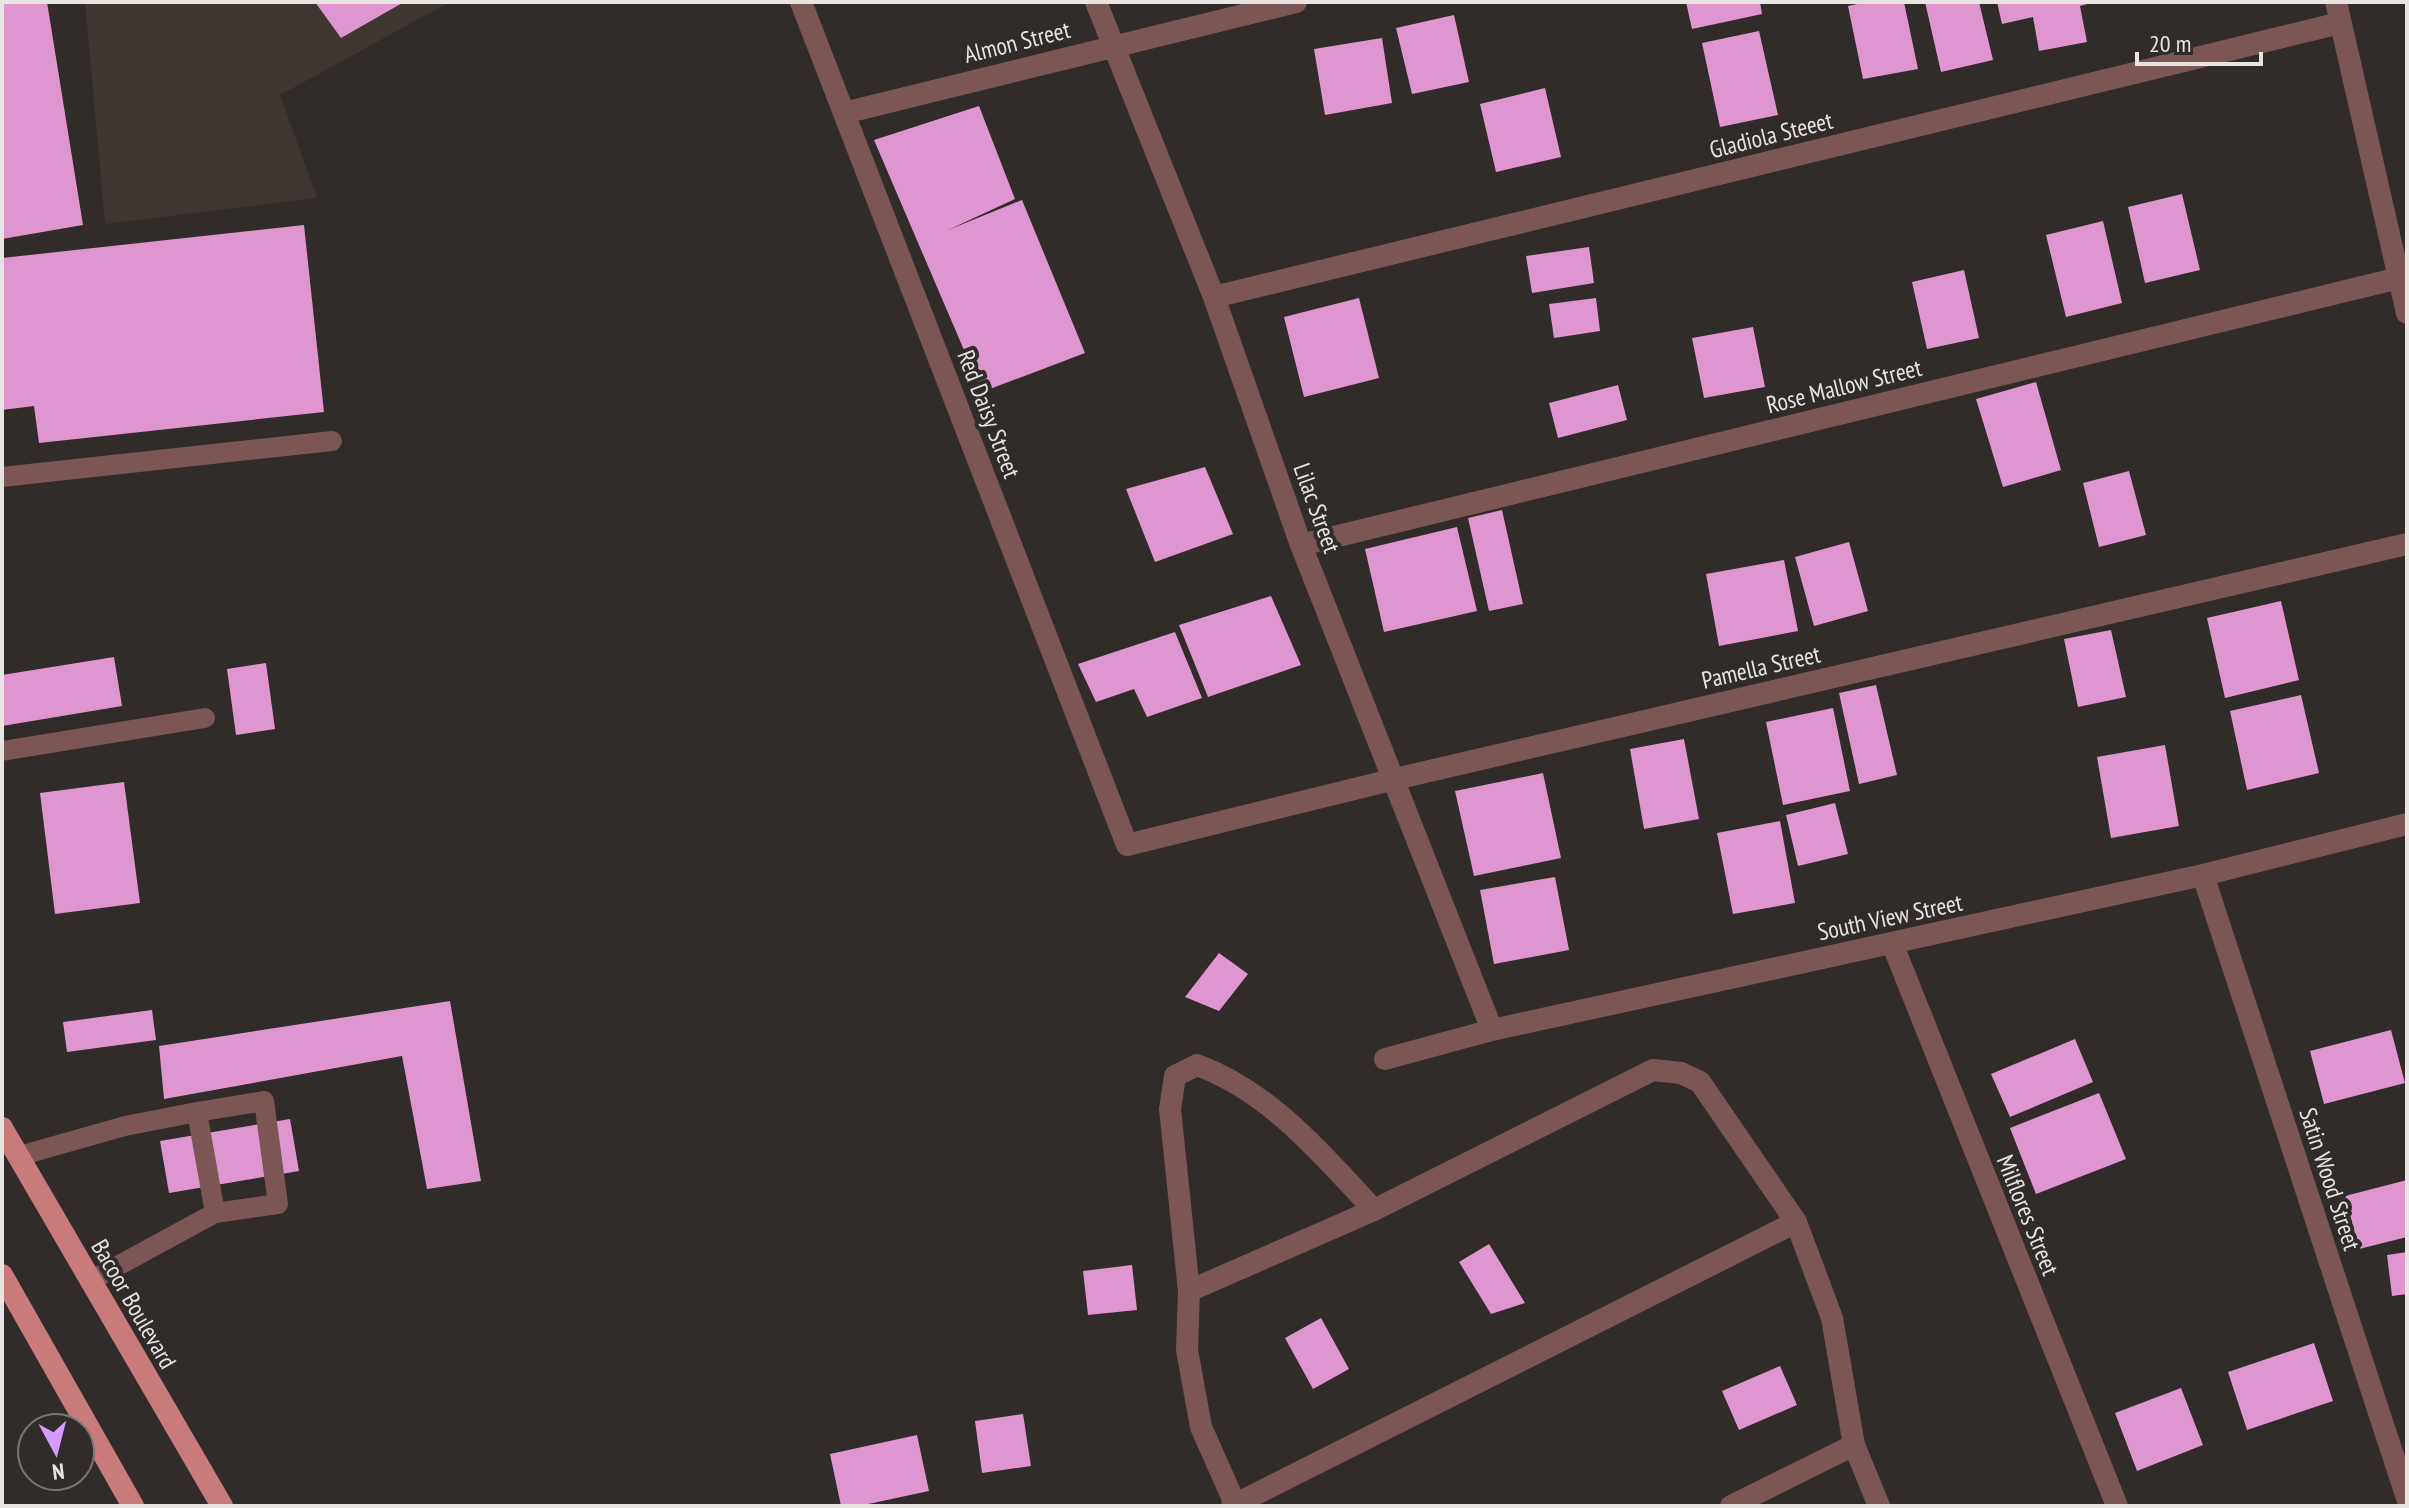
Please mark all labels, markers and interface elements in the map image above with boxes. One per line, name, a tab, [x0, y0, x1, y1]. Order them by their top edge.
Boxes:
street label: Almon Street	[961, 14, 1074, 70]
scale bar	[2137, 16, 2261, 66]
text: 20 m	[2149, 28, 2191, 59]
street label: Gladiola Steeet	[1706, 105, 1836, 165]
street label: Red Daisy Street	[950, 346, 1028, 483]
street label: Rose Mallow Street	[1763, 352, 1925, 420]
street label: Lilac Street	[1286, 459, 1348, 557]
street label: Pamella Street	[1699, 638, 1824, 696]
street label: South View Street	[1815, 886, 1966, 947]
street label: Satin Wood Street	[2292, 1104, 2368, 1255]
street label: Milflores Street	[1990, 1150, 2066, 1280]
street label: Bacoor Boulevard	[84, 1234, 184, 1374]
north arrow	[16, 1412, 96, 1492]
text: N	[51, 1457, 66, 1486]

